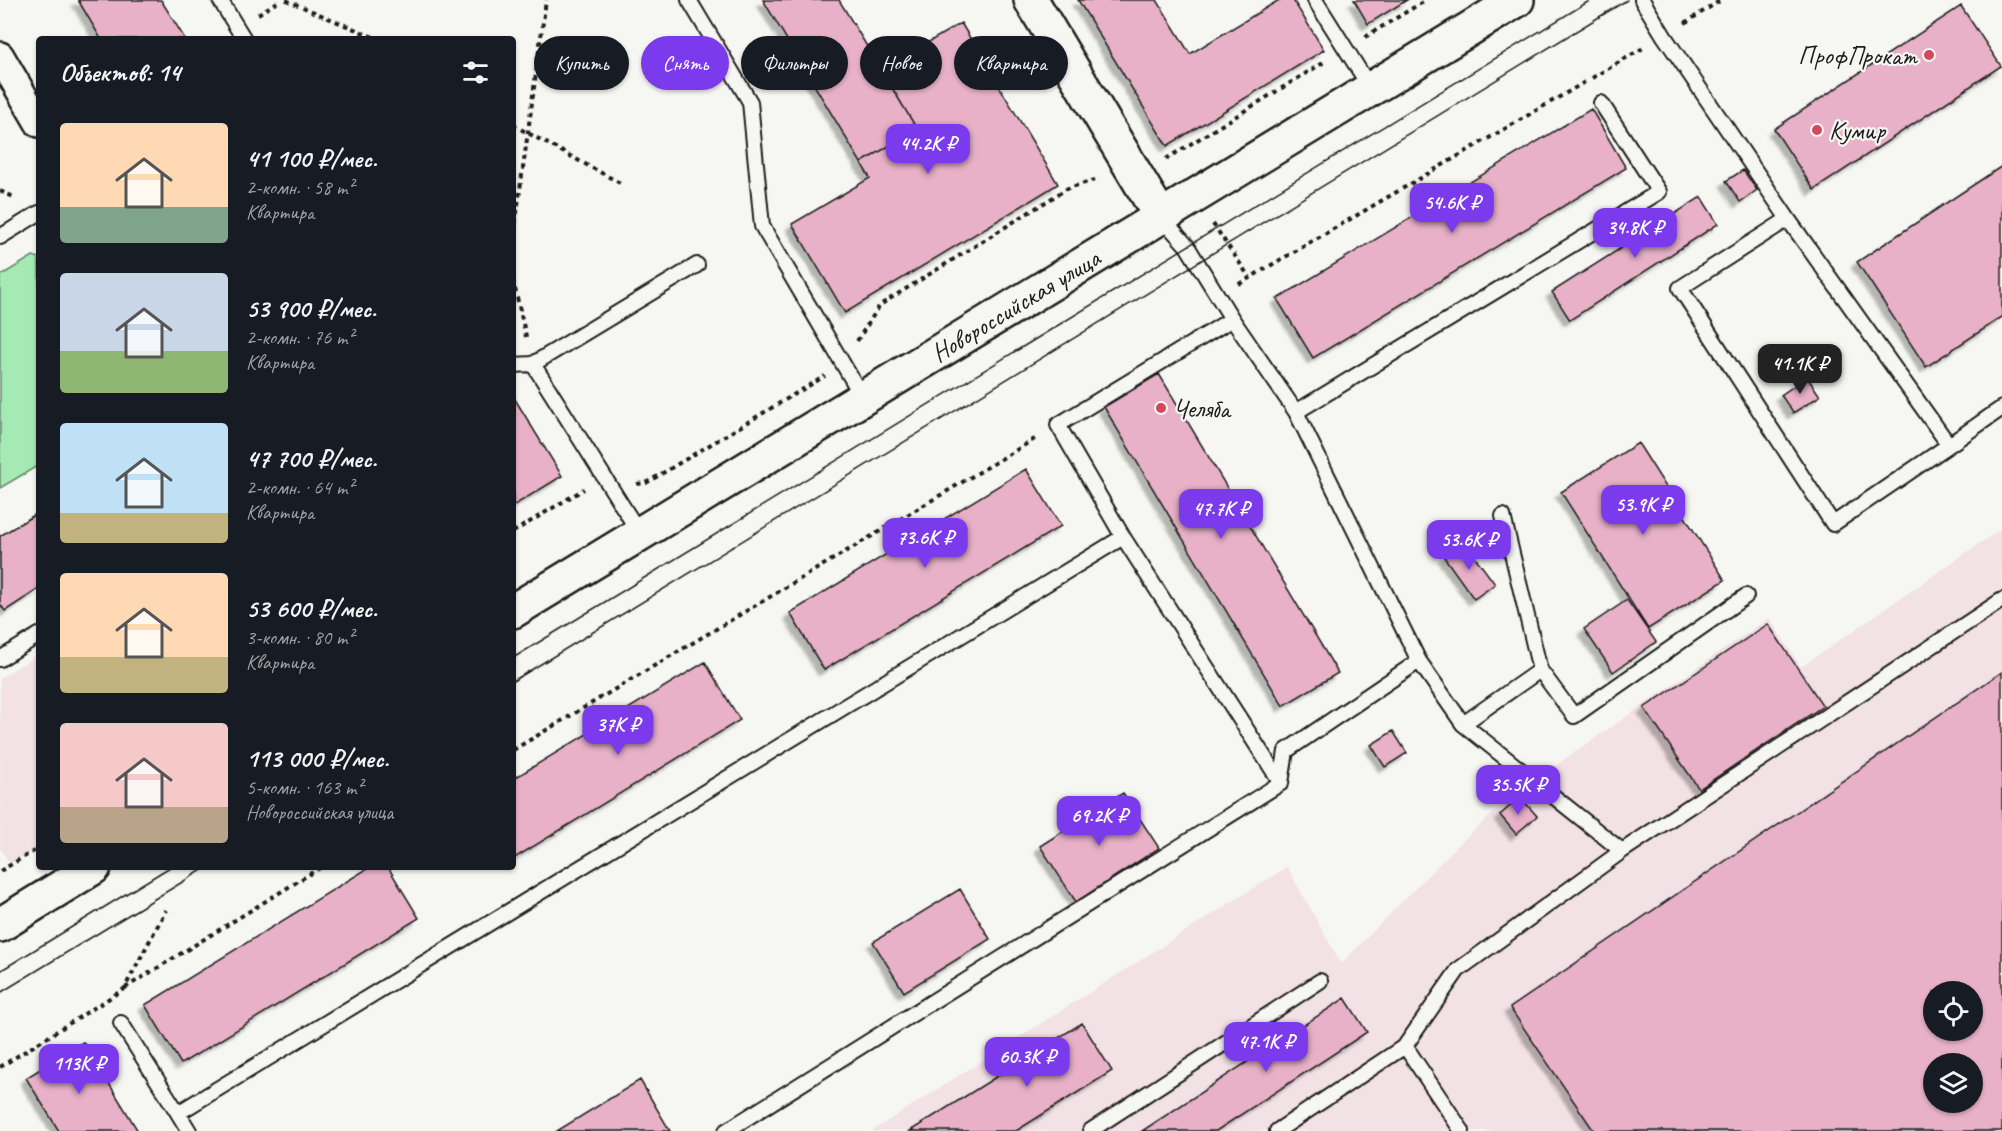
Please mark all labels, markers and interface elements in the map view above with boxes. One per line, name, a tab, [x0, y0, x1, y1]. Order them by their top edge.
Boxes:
chip: Купить	[534, 36, 629, 90]
chip: Снять	[641, 36, 729, 90]
chip: Фильтры	[741, 36, 848, 90]
chip: Новое	[860, 36, 942, 90]
chip: Квартира	[954, 36, 1068, 90]
place label: ПрофПрокат	[1798, 39, 1919, 72]
marker: ПрофПрокат	[1922, 48, 1936, 62]
text: Объектов: 14	[60, 56, 180, 89]
icon: filters	[459, 56, 492, 89]
place label: Кумир	[1829, 114, 1887, 147]
marker: Кумир	[1810, 123, 1824, 137]
pin: 44.2K ₽	[873, 124, 983, 175]
text: 44.2K ₽	[900, 131, 956, 156]
text: 41 100 ₽/мес.	[246, 142, 377, 175]
icon: home	[108, 147, 180, 219]
text: 2-комн. · 58 m²	[246, 175, 354, 200]
pin: 54.6K ₽	[1397, 183, 1507, 234]
text: 54.6K ₽	[1424, 190, 1480, 215]
text: Квартира	[246, 200, 314, 225]
pin: 34.8K ₽	[1580, 208, 1690, 259]
text: 34.8K ₽	[1607, 215, 1663, 240]
street label: Новороссийская улица	[925, 241, 1107, 369]
text: 53 900 ₽/мес.	[246, 292, 376, 325]
icon: home	[108, 297, 180, 369]
text: 2-комн. · 76 m²	[246, 325, 354, 350]
pin: 41.1K ₽	[1745, 344, 1855, 395]
text: Квартира	[246, 350, 314, 375]
text: 41.1K ₽	[1772, 351, 1828, 376]
place label: Челяба	[1173, 392, 1232, 425]
marker: Челяба	[1154, 401, 1168, 415]
text: 47 700 ₽/мес.	[246, 442, 377, 475]
icon: home	[108, 447, 180, 519]
text: 2-комн. · 64 m²	[246, 475, 354, 500]
pin: 53.9K ₽	[1588, 485, 1698, 536]
pin: 47.7K ₽	[1166, 489, 1276, 540]
text: 53.9K ₽	[1615, 492, 1671, 517]
text: 47.7K ₽	[1193, 496, 1249, 521]
text: Квартира	[246, 500, 314, 525]
pin: 73.6K ₽	[870, 518, 980, 569]
pin: 53.6K ₽	[1414, 520, 1524, 571]
text: 73.6K ₽	[897, 525, 953, 550]
text: 53.6K ₽	[1441, 527, 1497, 552]
text: 53 600 ₽/мес.	[246, 592, 377, 625]
icon: home	[108, 597, 180, 669]
text: 3-комн. · 80 m²	[246, 625, 354, 650]
text: Квартира	[246, 650, 314, 675]
pin: 37K ₽	[576, 705, 660, 756]
text: 37K ₽	[596, 712, 640, 737]
text: 113 000 ₽/мес.	[246, 742, 389, 775]
icon: home	[108, 747, 180, 819]
pin: 35.5K ₽	[1463, 765, 1573, 816]
text: 35.5K ₽	[1490, 772, 1546, 797]
text: 5-комн. · 163 m²	[246, 775, 363, 800]
pin: 69.2K ₽	[1044, 796, 1154, 847]
text: Новороссийская улица	[246, 800, 393, 825]
text: 69.2K ₽	[1071, 803, 1127, 828]
map controls	[1923, 981, 1983, 1113]
button: locate	[1923, 981, 1983, 1041]
pin: 47.1K ₽	[1211, 1022, 1321, 1073]
text: 47.1K ₽	[1238, 1029, 1294, 1054]
pin: 60.3K ₽	[972, 1037, 1082, 1088]
pin: 113K ₽	[30, 1044, 128, 1095]
text: 60.3K ₽	[999, 1044, 1055, 1069]
text: 113K ₽	[53, 1051, 105, 1076]
button: layers	[1923, 1053, 1983, 1113]

